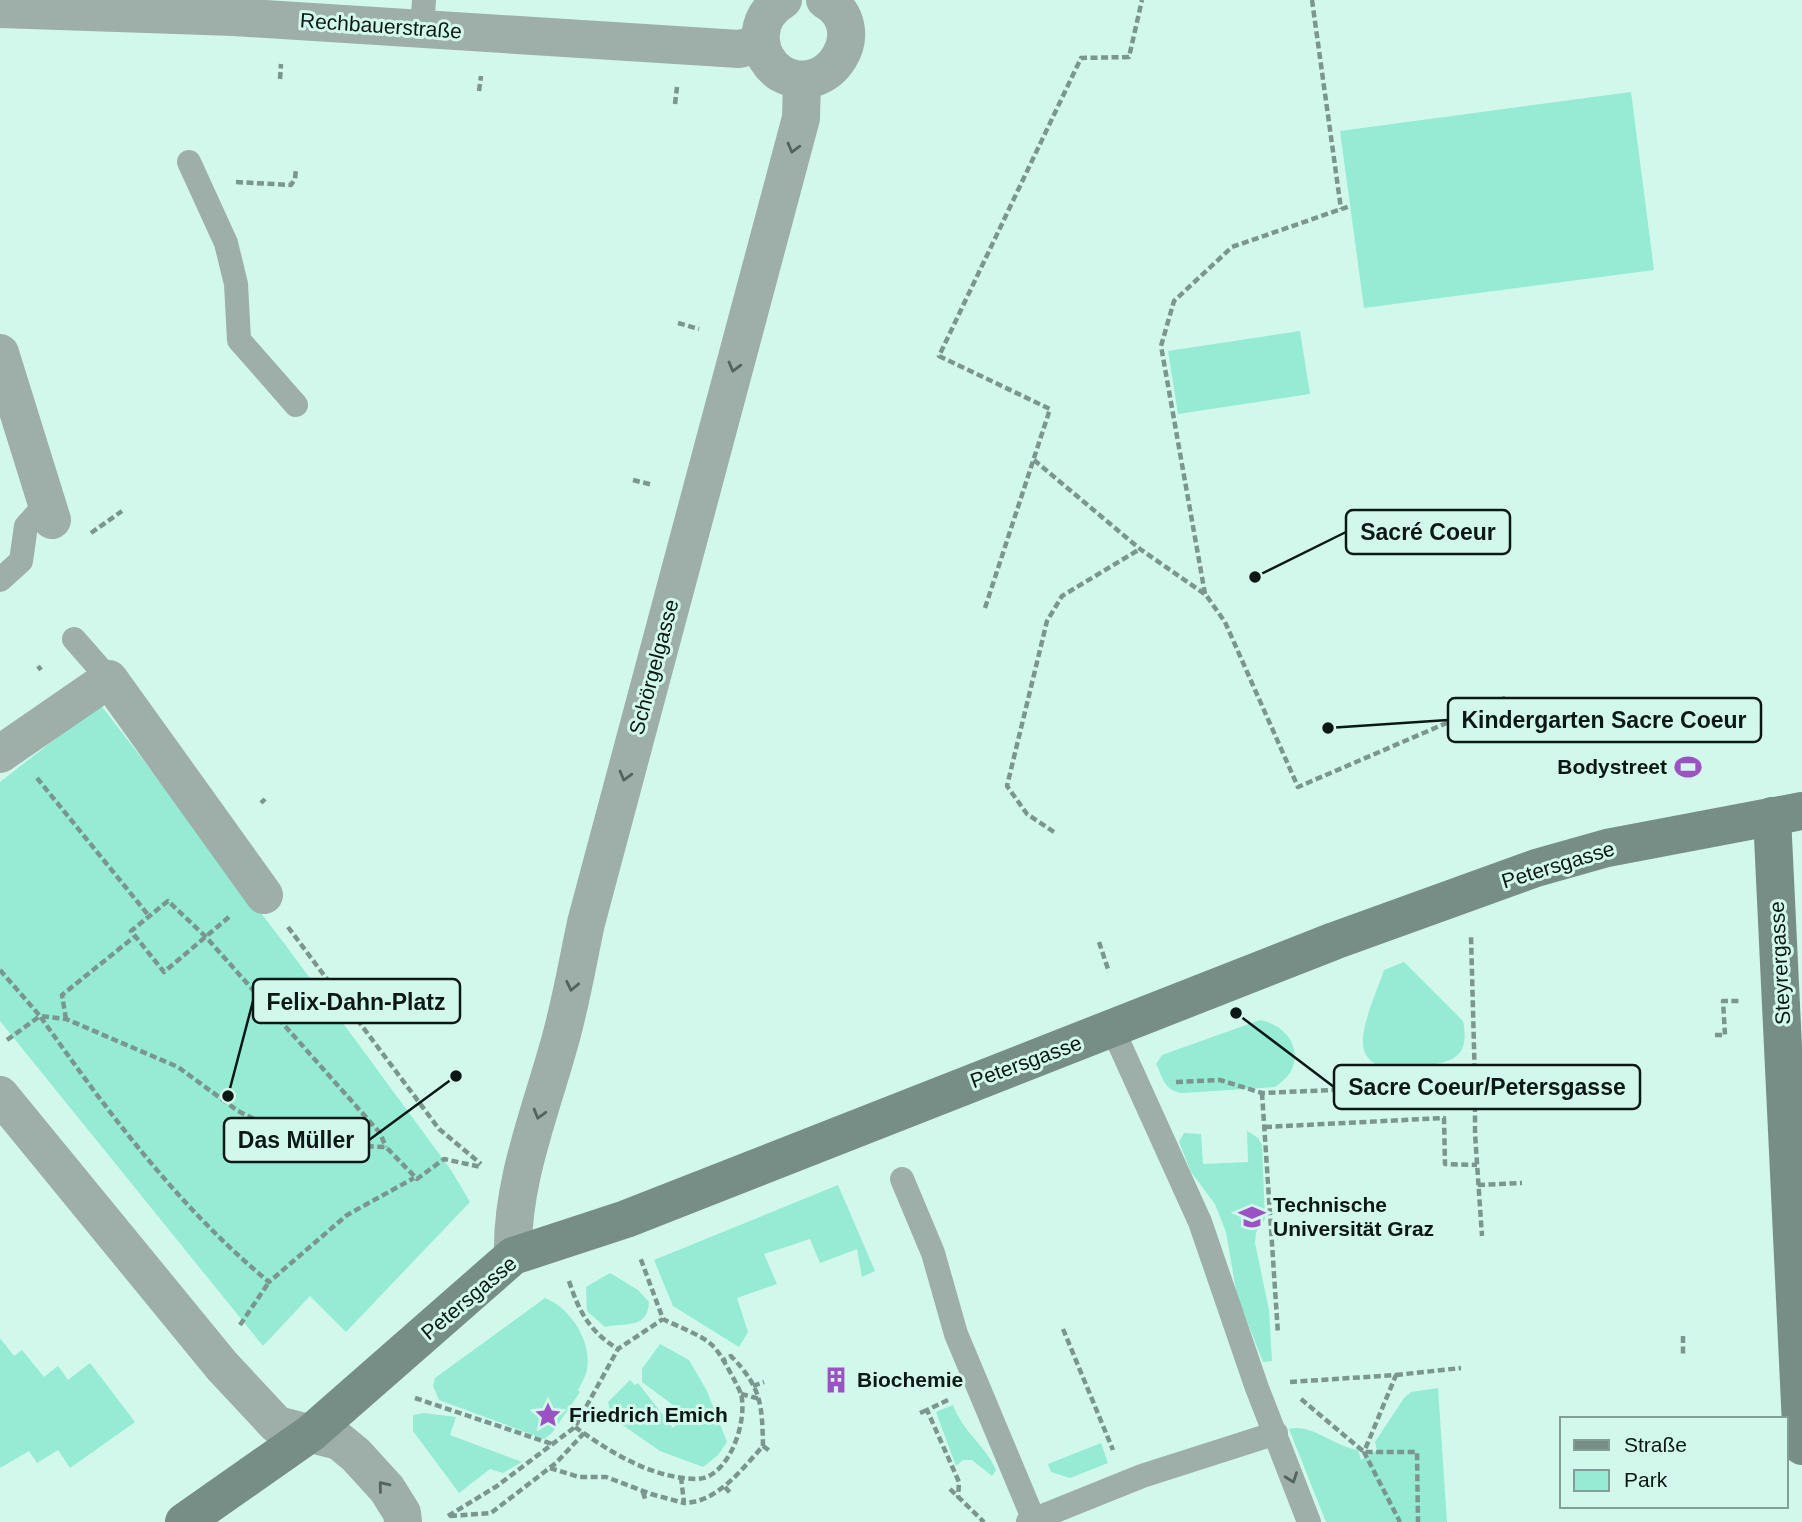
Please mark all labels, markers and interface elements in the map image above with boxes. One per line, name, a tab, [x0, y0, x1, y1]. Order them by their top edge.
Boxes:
street label: Rechbauerstraße	[299, 8, 463, 43]
one-way arrow	[787, 141, 801, 153]
one-way arrow	[728, 361, 742, 373]
callout: Sacré Coeur	[1346, 510, 1510, 554]
text: Sacré Coeur	[1360, 519, 1496, 545]
street label: Schörgelgasse	[624, 597, 683, 737]
callout: Kindergarten Sacre Coeur	[1448, 698, 1761, 742]
text: Kindergarten Sacre Coeur	[1461, 707, 1747, 733]
sports icon: Bodystreet	[1673, 752, 1703, 782]
place label: Bodystreet	[1557, 755, 1667, 778]
one-way arrow	[619, 770, 633, 782]
street label: Petersgasse	[1499, 836, 1617, 893]
street label: Steyrergasse	[1765, 901, 1794, 1025]
callout: Felix-Dahn-Platz	[253, 979, 460, 1023]
one-way arrow	[566, 980, 580, 992]
text: Felix-Dahn-Platz	[267, 989, 445, 1015]
street label: Petersgasse	[967, 1031, 1085, 1092]
callout: Sacre Coeur/Petersgasse	[1334, 1065, 1640, 1109]
text: Sacre Coeur/Petersgasse	[1348, 1074, 1626, 1100]
one-way arrow	[533, 1108, 547, 1120]
callout: Das Müller	[224, 1118, 369, 1162]
text: Das Müller	[238, 1127, 354, 1153]
place label: Technische Universität Graz	[1273, 1193, 1434, 1240]
school or university icon: Technische Universität Graz	[1237, 1202, 1267, 1232]
street label: Petersgasse	[417, 1251, 521, 1344]
building icon: Biochemie	[821, 1365, 851, 1395]
place label: Biochemie	[857, 1368, 963, 1391]
place icon: Friedrich Emich	[533, 1400, 563, 1430]
place label: Friedrich Emich	[569, 1403, 728, 1426]
legend	[1560, 1417, 1788, 1508]
text: Straße	[1624, 1433, 1687, 1456]
text: Park	[1624, 1468, 1668, 1491]
one-way arrow	[1284, 1471, 1298, 1483]
one-way arrow	[379, 1482, 392, 1494]

